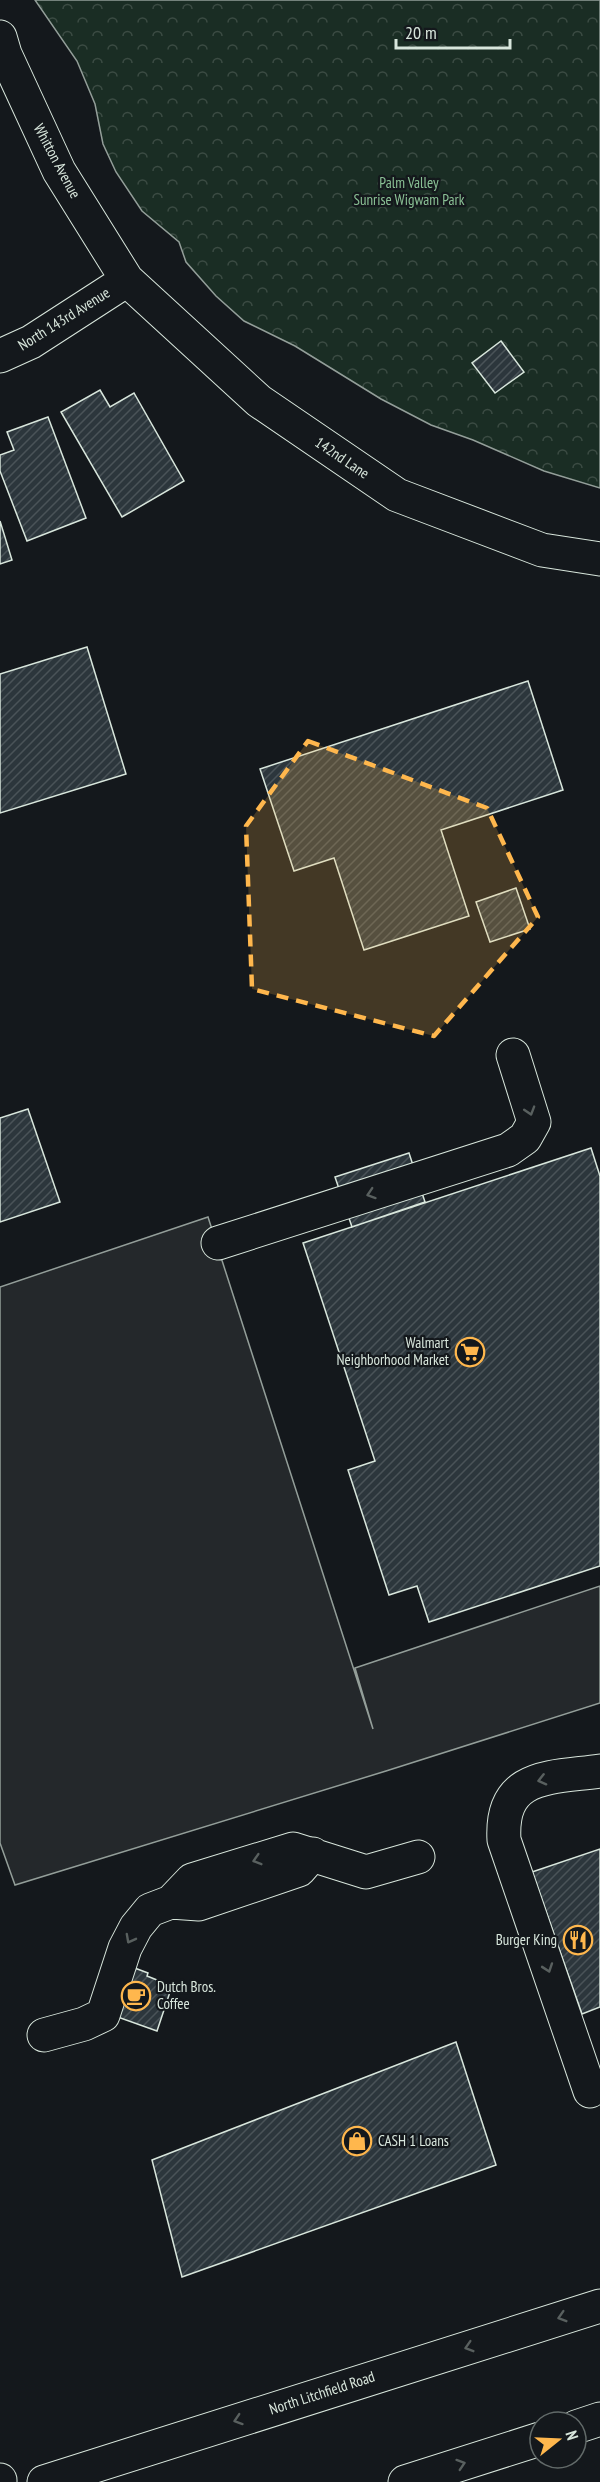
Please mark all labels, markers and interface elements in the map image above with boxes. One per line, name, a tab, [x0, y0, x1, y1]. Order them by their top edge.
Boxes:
scale bar	[396, 12, 510, 50]
text: 20 m	[405, 21, 437, 44]
street label: Whitton Avenue	[30, 120, 85, 201]
park label: Palm Valley Sunrise Wigwam Park	[354, 173, 465, 209]
street label: North 143rd Avenue	[14, 283, 113, 354]
street label: 142nd Lane	[312, 433, 373, 483]
one-way arrow	[523, 1105, 535, 1116]
one-way arrow	[366, 1187, 377, 1199]
place label: Walmart Neighborhood Market	[336, 1333, 449, 1369]
supermarket icon: Walmart Neighborhood Market	[454, 1336, 486, 1368]
one-way arrow	[537, 1773, 547, 1786]
one-way arrow	[252, 1853, 263, 1865]
restaurant icon: Burger King	[562, 1924, 594, 1956]
place label: Burger King	[496, 1930, 557, 1949]
one-way arrow	[126, 1933, 137, 1943]
one-way arrow	[541, 1962, 554, 1973]
place label: Dutch Bros. Coffee	[157, 1977, 216, 2013]
cafe icon: Dutch Bros. Coffee	[120, 1980, 152, 2012]
shop icon: CASH 1 Loans	[341, 2125, 373, 2157]
place label: CASH 1 Loans	[378, 2131, 449, 2150]
one-way arrow	[558, 2310, 568, 2323]
one-way arrow	[464, 2339, 475, 2352]
street label: North Litchfield Road	[267, 2367, 377, 2419]
north arrow	[528, 2410, 588, 2470]
one-way arrow	[233, 2413, 244, 2425]
text: N	[561, 2428, 583, 2443]
one-way arrow	[455, 2459, 466, 2471]

